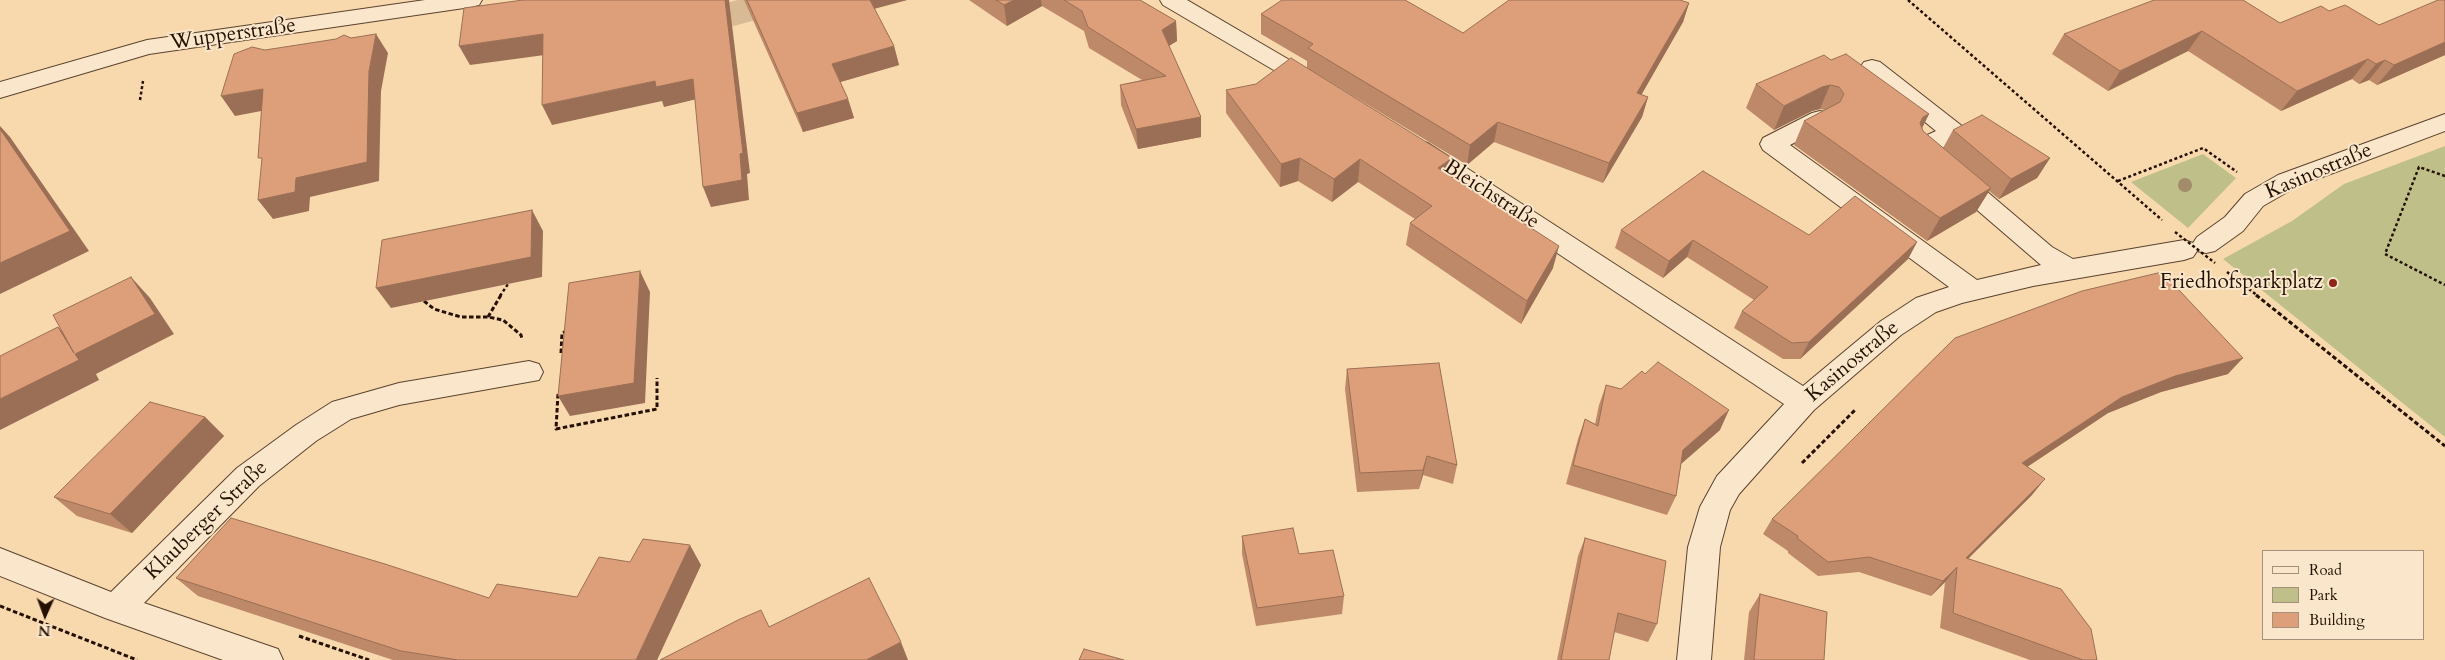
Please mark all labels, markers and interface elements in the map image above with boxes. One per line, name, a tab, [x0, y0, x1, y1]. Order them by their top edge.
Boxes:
street label: Wupperstraße	[169, 14, 297, 56]
street label: Kasinostraße	[2262, 138, 2376, 206]
street label: Bleichstraße	[1439, 155, 1543, 235]
place label: Friedhofsparkplatz	[2160, 270, 2323, 296]
marker: Friedhofsparkplatz	[2327, 277, 2339, 289]
street label: Kasinostraße	[1801, 316, 1905, 408]
street label: Klauberger Straße	[140, 456, 274, 586]
legend	[2262, 550, 2425, 640]
text: Road	[2309, 560, 2342, 580]
text: Park	[2309, 585, 2338, 605]
north arrow	[20, 590, 70, 640]
text: Building	[2309, 610, 2365, 630]
text: N	[38, 621, 51, 640]

